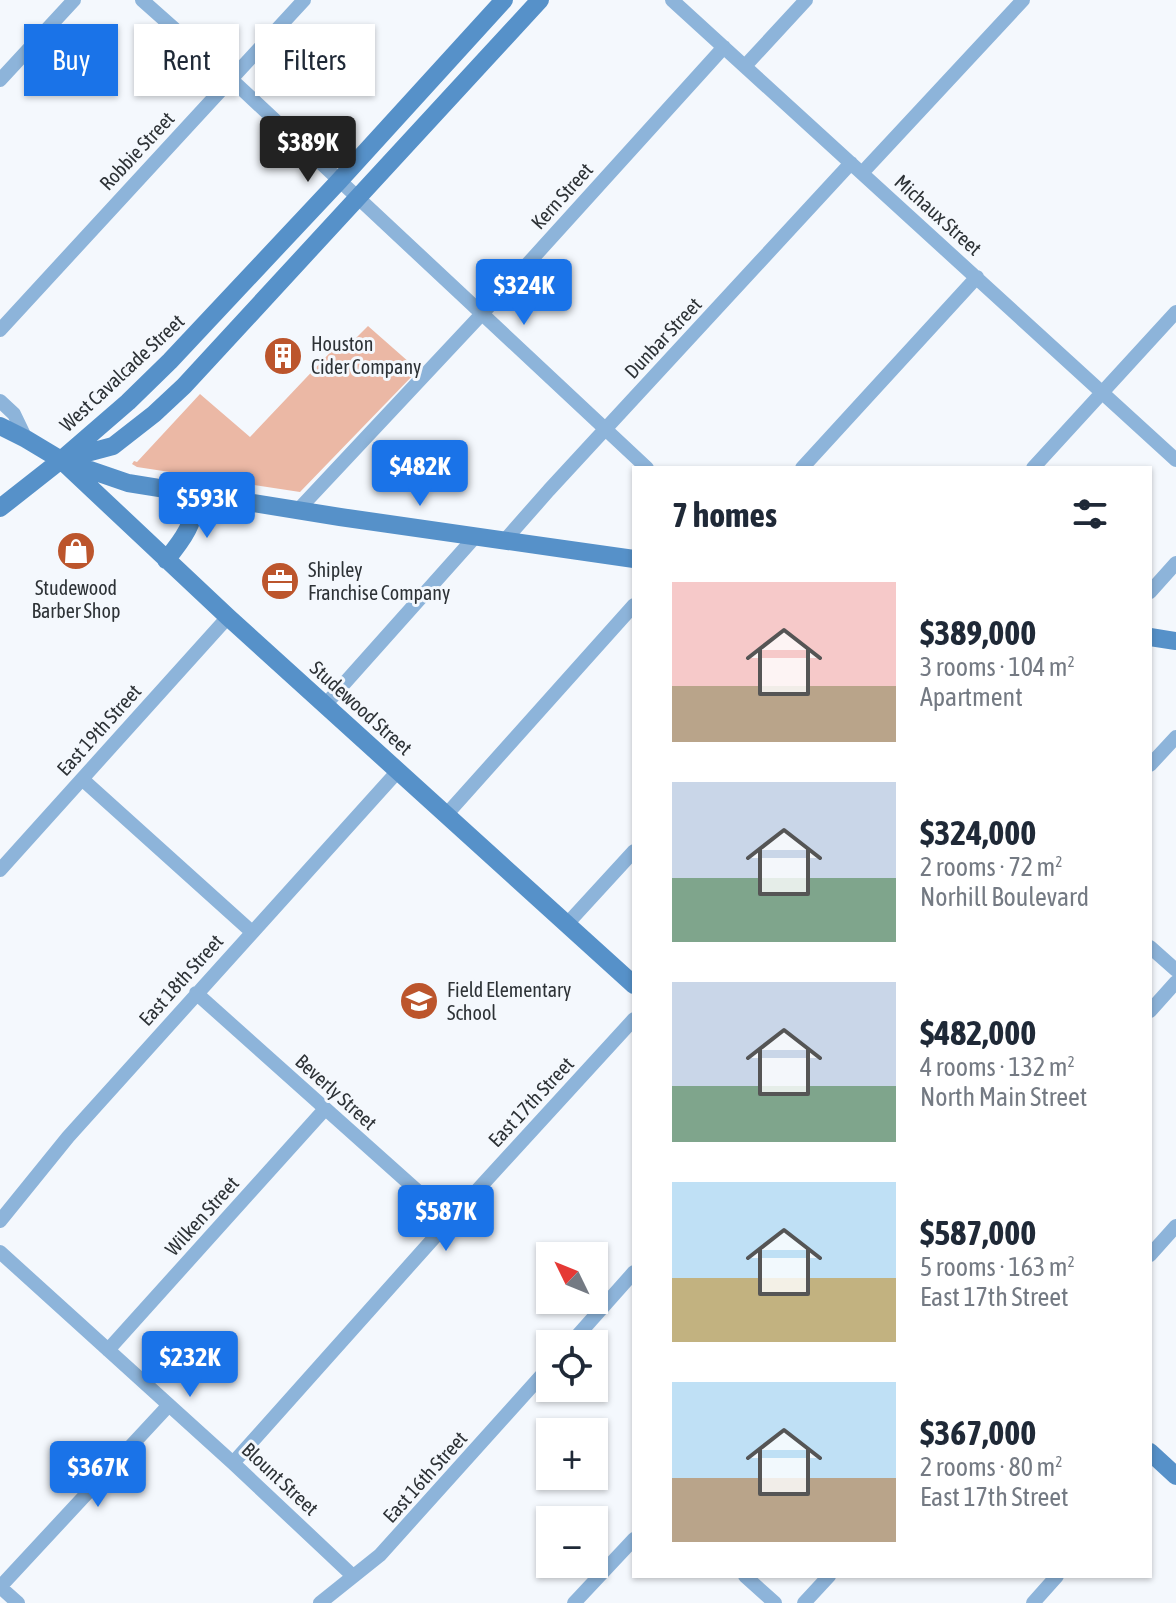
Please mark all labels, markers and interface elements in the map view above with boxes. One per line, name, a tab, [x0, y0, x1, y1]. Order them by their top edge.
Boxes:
chip: Buy	[24, 24, 118, 96]
chip: Rent	[134, 24, 239, 96]
chip: Filters	[255, 24, 375, 96]
street label: Robbie Street	[95, 107, 179, 195]
pin: $389K	[252, 116, 364, 184]
text: $389K	[278, 127, 338, 157]
street label: Kern Street	[526, 158, 597, 233]
street label: Michaux Street	[890, 170, 987, 260]
pin: $324K	[468, 259, 580, 327]
text: $324K	[494, 270, 554, 300]
street label: Dunbar Street	[619, 292, 706, 383]
street label: West Cavalcade Street	[55, 309, 189, 436]
place label: Houston Cider Company	[311, 332, 421, 378]
building icon: Houston Cider Company	[262, 335, 304, 377]
pin: $482K	[364, 440, 476, 508]
text: $482K	[390, 451, 450, 481]
pin: $593K	[151, 472, 263, 540]
text: $593K	[177, 483, 237, 513]
icon: filters	[1068, 492, 1112, 536]
text: 7 homes	[672, 495, 777, 534]
shop icon: Studewood Barber Shop	[55, 530, 97, 572]
place label: Shipley Franchise Company	[308, 558, 450, 604]
office icon: Shipley Franchise Company	[259, 560, 301, 602]
place label: Studewood Barber Shop	[32, 576, 120, 622]
text: $389,000	[920, 613, 1036, 652]
icon: home	[736, 614, 832, 710]
text: 3 rooms · 104 m²	[920, 652, 1075, 682]
street label: Studewood Street	[306, 656, 417, 759]
street label: East 19th Street	[52, 679, 146, 780]
text: Apartment	[920, 682, 1023, 712]
text: $324,000	[920, 813, 1036, 852]
icon: home	[736, 814, 832, 910]
text: 2 rooms · 72 m²	[920, 852, 1062, 882]
text: Norhill Boulevard	[920, 882, 1089, 912]
street label: East 18th Street	[134, 929, 228, 1030]
place label: Field Elementary School	[447, 978, 571, 1024]
school or university icon: Field Elementary School	[398, 980, 440, 1022]
text: $482,000	[920, 1013, 1036, 1052]
icon: home	[736, 1014, 832, 1110]
street label: Beverly Street	[291, 1049, 382, 1134]
street label: East 17th Street	[483, 1052, 578, 1151]
text: 4 rooms · 132 m²	[920, 1052, 1075, 1082]
text: North Main Street	[920, 1082, 1087, 1112]
street label: Wilken Street	[160, 1171, 243, 1260]
pin: $587K	[390, 1185, 502, 1253]
text: $587K	[416, 1196, 476, 1226]
text: $587,000	[920, 1213, 1036, 1252]
icon: home	[736, 1214, 832, 1310]
north arrow	[536, 1242, 608, 1314]
map controls	[536, 1242, 608, 1578]
text: 5 rooms · 163 m²	[920, 1252, 1075, 1282]
text: East 17th Street	[920, 1282, 1069, 1312]
button: locate	[536, 1330, 608, 1402]
pin: $232K	[134, 1331, 246, 1399]
text: $232K	[160, 1342, 220, 1372]
text: $367,000	[920, 1413, 1036, 1452]
icon: home	[736, 1414, 832, 1510]
button: +	[536, 1418, 608, 1490]
street label: East 16th Street	[378, 1426, 472, 1527]
street label: Blount Street	[237, 1438, 323, 1520]
pin: $367K	[42, 1441, 154, 1509]
text: $367K	[68, 1452, 128, 1482]
text: 2 rooms · 80 m²	[920, 1452, 1062, 1482]
text: East 17th Street	[920, 1482, 1069, 1512]
button: −	[536, 1506, 608, 1578]

